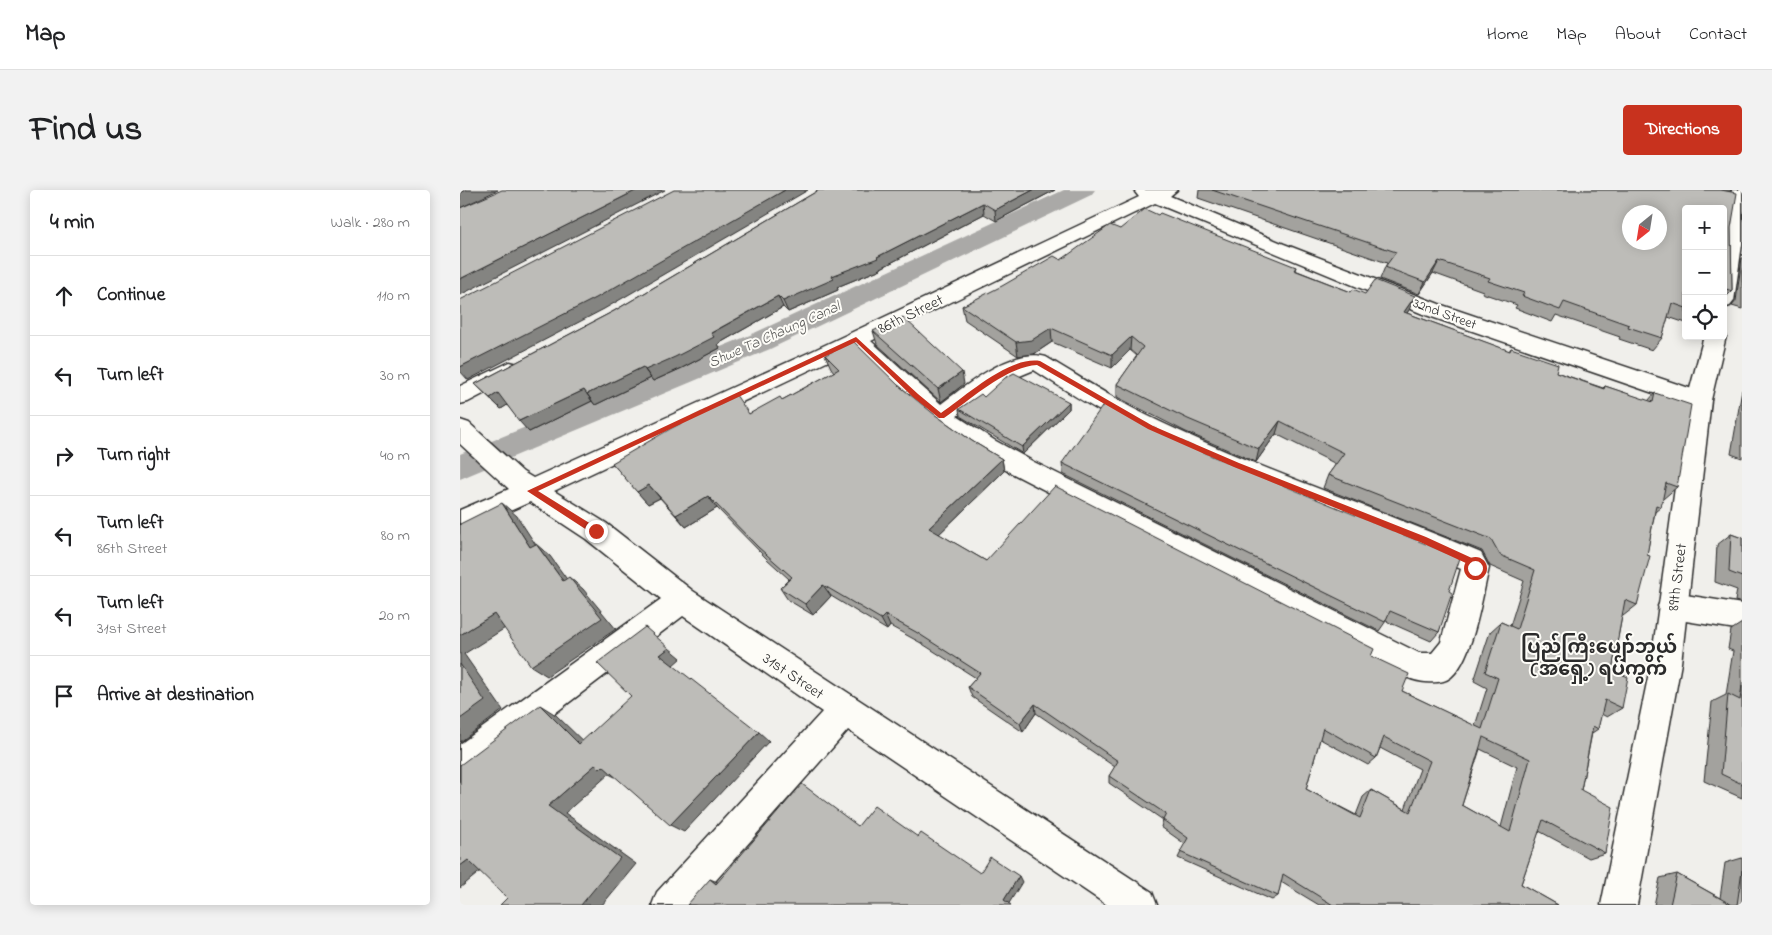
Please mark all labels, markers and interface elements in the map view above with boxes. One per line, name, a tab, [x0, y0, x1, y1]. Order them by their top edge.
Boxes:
text: Map	[25, 17, 66, 52]
text: Home	[1487, 22, 1528, 48]
text: Map	[1556, 22, 1587, 48]
text: About	[1615, 22, 1661, 48]
text: Contact	[1689, 22, 1747, 48]
text: Find us	[30, 105, 142, 156]
button: Directions	[1623, 105, 1742, 155]
north arrow	[1622, 205, 1667, 250]
map controls	[1682, 205, 1727, 340]
button: +	[1682, 205, 1727, 250]
text: 4 min	[50, 208, 94, 238]
text: Walk · 280 m	[331, 211, 410, 235]
button: −	[1682, 250, 1727, 295]
icon: ahead	[50, 282, 78, 310]
text: Continue	[97, 282, 165, 309]
text: 110 m	[376, 284, 410, 308]
street label: 86th Street	[874, 288, 948, 341]
street label: 32nd Street	[1410, 293, 1479, 336]
water label: Shwe Ta Chaung Canal	[705, 295, 846, 375]
button: locate	[1682, 295, 1727, 340]
icon: left	[50, 362, 78, 390]
text: Turn left	[97, 362, 164, 389]
text: 30 m	[380, 364, 410, 388]
icon: right	[50, 442, 78, 470]
text: Turn right	[97, 442, 170, 469]
text: 40 m	[380, 444, 410, 468]
text: Turn left	[97, 510, 164, 537]
route end	[585, 520, 608, 543]
icon: left	[50, 522, 78, 550]
text: 80 m	[381, 524, 410, 548]
text: 86th Street	[97, 537, 167, 561]
street label: 89th Street	[1662, 541, 1694, 613]
route start	[1464, 557, 1487, 580]
text: Turn left	[97, 590, 164, 617]
icon: left	[50, 602, 78, 630]
text: 20 m	[379, 604, 410, 628]
text: 31st Street	[97, 617, 167, 641]
district label: ပြည်ကြီးပျော်ဘွယ် (အရှေ့) ရပ်ကွက်	[1521, 633, 1677, 684]
street label: 31st Street	[757, 647, 829, 706]
icon: arrive	[50, 682, 78, 710]
text: Arrive at destination	[97, 682, 254, 709]

